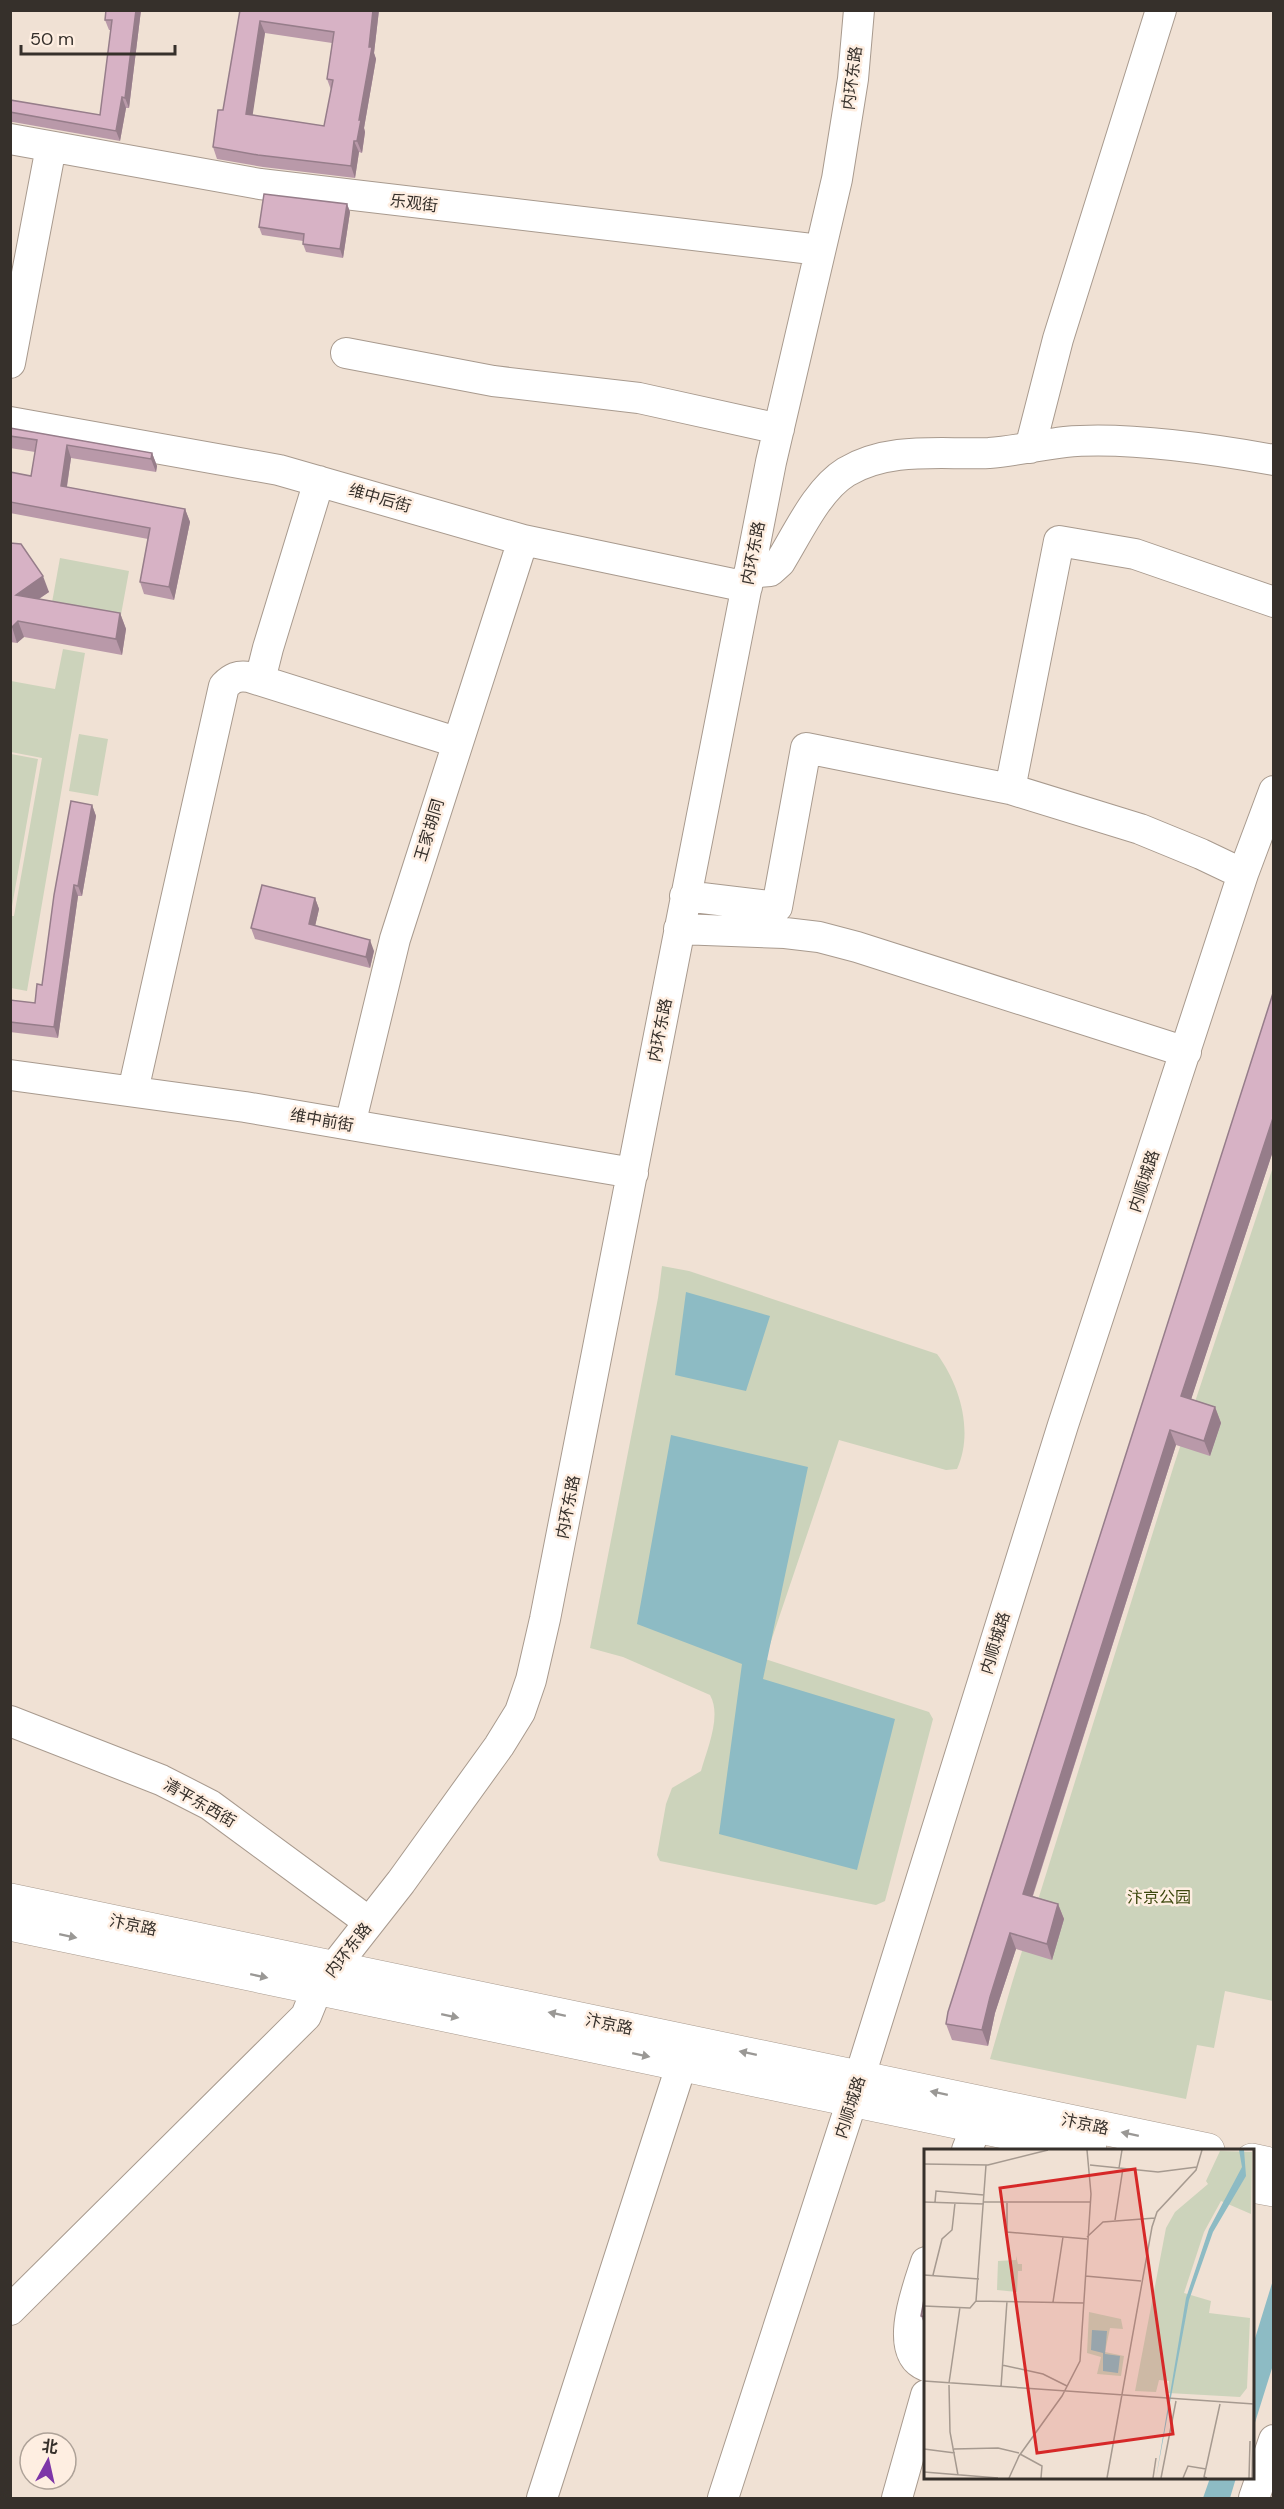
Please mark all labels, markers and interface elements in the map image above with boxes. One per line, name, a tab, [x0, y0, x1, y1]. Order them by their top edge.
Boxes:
scale bar	[21, 18, 176, 56]
text: 50 m	[30, 27, 74, 51]
street label: 内环东路	[838, 45, 866, 111]
street label: 乐观街	[389, 190, 439, 216]
street label: 维中后街	[346, 479, 414, 517]
street label: 内环东路	[737, 520, 769, 586]
street label: 王家胡同	[410, 796, 448, 864]
street label: 内环东路	[644, 997, 676, 1063]
street label: 维中前街	[289, 1104, 355, 1136]
street label: 内顺城路	[1124, 1147, 1164, 1215]
street label: 内环东路	[552, 1474, 584, 1540]
street label: 内顺城路	[976, 1609, 1014, 1677]
street label: 清平东西街	[160, 1774, 240, 1832]
park label: 汴京公园	[1127, 1887, 1191, 1908]
street label: 汴京路	[107, 1910, 159, 1940]
street label: 内环东路	[320, 1918, 376, 1982]
one-way arrow	[58, 1932, 77, 1941]
one-way arrow	[249, 1972, 268, 1981]
one-way arrow	[548, 2009, 567, 2018]
street label: 汴京路	[583, 2009, 635, 2039]
one-way arrow	[440, 2012, 459, 2021]
one-way arrow	[739, 2048, 758, 2057]
one-way arrow	[631, 2051, 650, 2060]
street label: 内顺城路	[830, 2073, 870, 2141]
one-way arrow	[930, 2088, 949, 2097]
street label: 汴京路	[1059, 2109, 1111, 2139]
one-way arrow	[1120, 2129, 1139, 2138]
inset map	[924, 2149, 1254, 2479]
north arrow	[18, 2431, 78, 2491]
text: 北	[41, 2435, 59, 2458]

